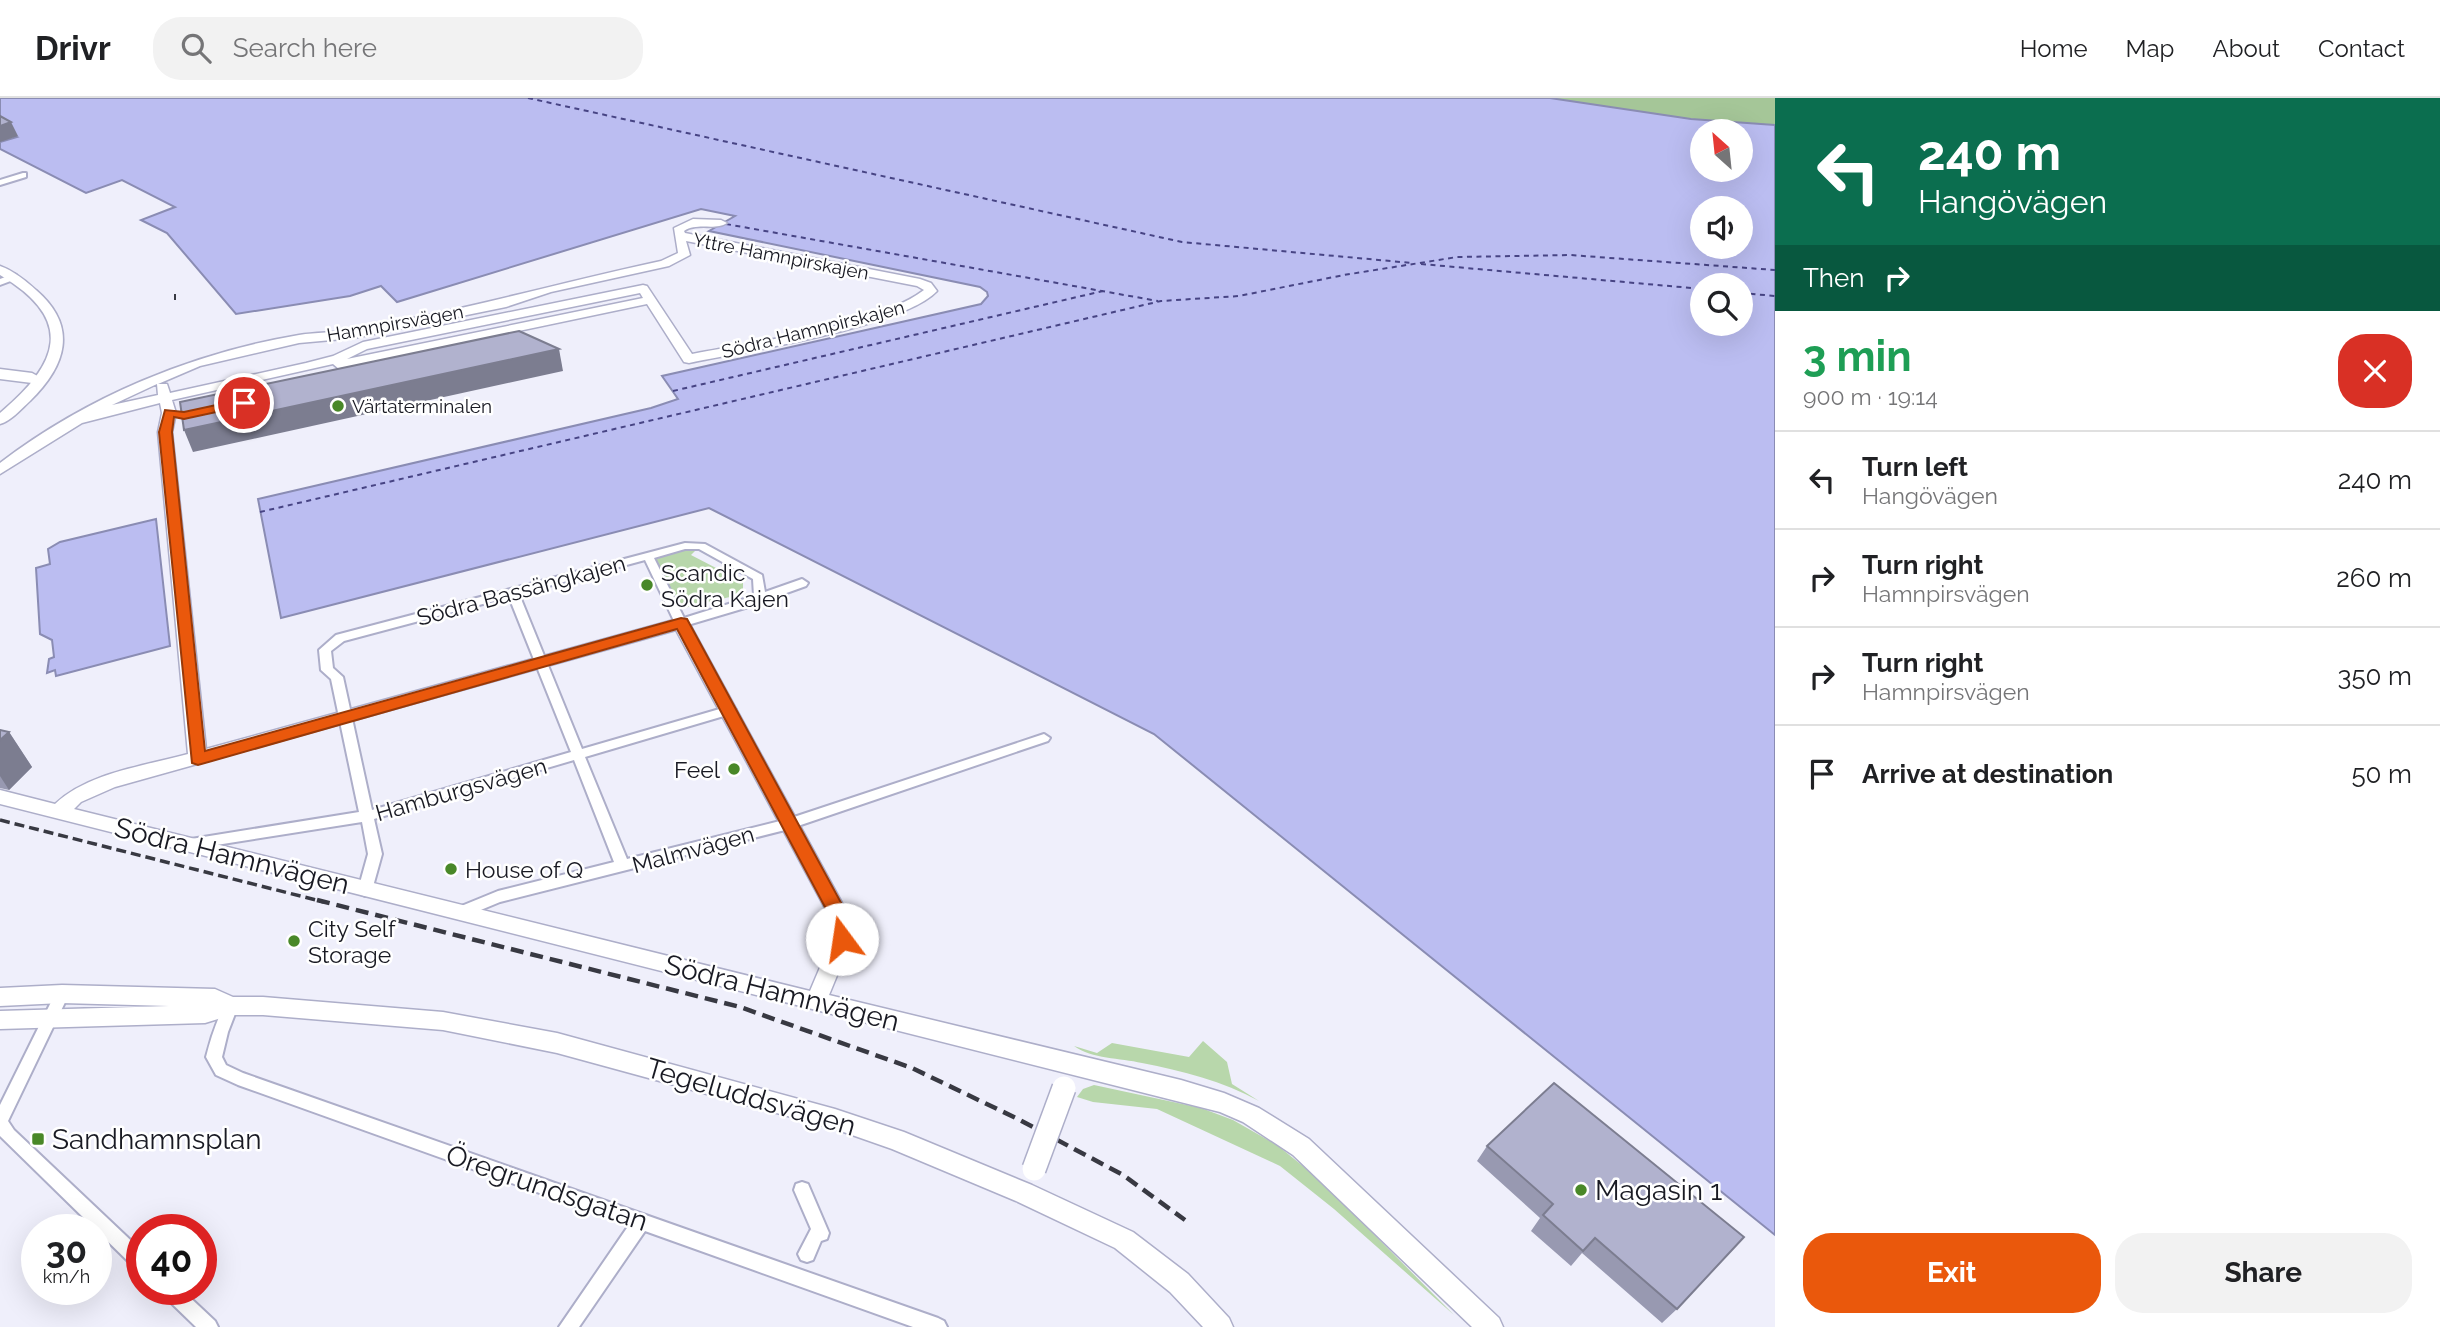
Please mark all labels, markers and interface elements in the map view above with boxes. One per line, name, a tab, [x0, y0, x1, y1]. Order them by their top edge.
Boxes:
search box	[153, 17, 643, 80]
text: Drivr	[35, 29, 111, 68]
icon: search	[177, 29, 215, 67]
text: Search here	[233, 33, 377, 63]
text: Home	[2020, 34, 2088, 63]
text: Map	[2126, 34, 2174, 63]
text: About	[2212, 34, 2280, 63]
text: Contact	[2318, 34, 2405, 63]
north arrow	[1690, 119, 1754, 182]
map controls	[1690, 119, 1753, 336]
text: 240 m	[1918, 124, 2061, 181]
icon: left	[1803, 126, 1894, 217]
text: Hangövägen	[1918, 183, 2107, 220]
button: sound	[1690, 196, 1753, 259]
street label: Yttre Hamnpirskajen	[691, 228, 871, 284]
icon: right	[1878, 259, 1916, 297]
text: Then	[1803, 263, 1864, 293]
button: search	[1690, 273, 1753, 336]
street label: Södra Hamnpirskajen	[719, 296, 907, 362]
street label: Hamnpirsvägen	[325, 300, 465, 346]
text: 3 min	[1803, 332, 1912, 381]
button: close	[2338, 334, 2412, 408]
pin	[214, 373, 274, 433]
text: 900 m · 19:14	[1803, 383, 1938, 410]
icon: arrive	[225, 384, 263, 422]
place label: Värtaterminalen	[352, 395, 492, 417]
marker: Värtaterminalen	[330, 398, 346, 414]
text: Turn left	[1862, 452, 1968, 482]
icon: left	[1803, 461, 1841, 499]
text: 240 m	[2338, 465, 2412, 495]
text: Hangövägen	[1862, 482, 1998, 509]
street label: Södra Bassängkajen	[413, 549, 629, 631]
text: Turn right	[1862, 550, 1983, 580]
place label: Scandic Södra Kajen	[661, 559, 789, 612]
icon: right	[1803, 559, 1841, 597]
text: 260 m	[2336, 563, 2412, 593]
marker: Scandic Södra Kajen	[639, 577, 655, 593]
text: Hamnpirsvägen	[1862, 580, 2030, 607]
text: Turn right	[1862, 648, 1983, 678]
icon: right	[1803, 657, 1841, 695]
text: 350 m	[2338, 661, 2412, 691]
text: Hamnpirsvägen	[1862, 678, 2030, 705]
street label: Hamburgsvägen	[372, 752, 550, 826]
icon: arrive	[1803, 755, 1841, 793]
place label: Feel	[674, 756, 721, 783]
text: Arrive at destination	[1862, 759, 2113, 789]
text: 50 m	[2351, 759, 2412, 789]
marker: Feel	[726, 761, 742, 777]
street label: Södra Hamnvägen	[111, 811, 353, 901]
street label: Malmvägen	[629, 820, 757, 878]
place label: House of Q	[465, 856, 583, 883]
marker: House of Q	[443, 861, 459, 877]
position arrow	[805, 902, 879, 976]
place label: City Self Storage	[308, 915, 397, 968]
marker: City Self Storage	[286, 933, 302, 949]
street label: Södra Hamnvägen	[661, 948, 903, 1038]
street label: Tegeluddsvägen	[642, 1051, 860, 1143]
place label: Sandhamnsplan	[52, 1123, 262, 1156]
marker: Sandhamnsplan	[30, 1131, 46, 1147]
street label: Öregrundsgatan	[442, 1138, 652, 1238]
place label: Magasin 1	[1595, 1174, 1722, 1207]
marker: Magasin 1	[1573, 1182, 1589, 1198]
speed limit sign: 40	[126, 1214, 217, 1305]
text: 30	[46, 1230, 87, 1271]
button: Exit	[1803, 1233, 2101, 1313]
button: Share	[2115, 1233, 2412, 1313]
text: km/h	[43, 1266, 90, 1287]

